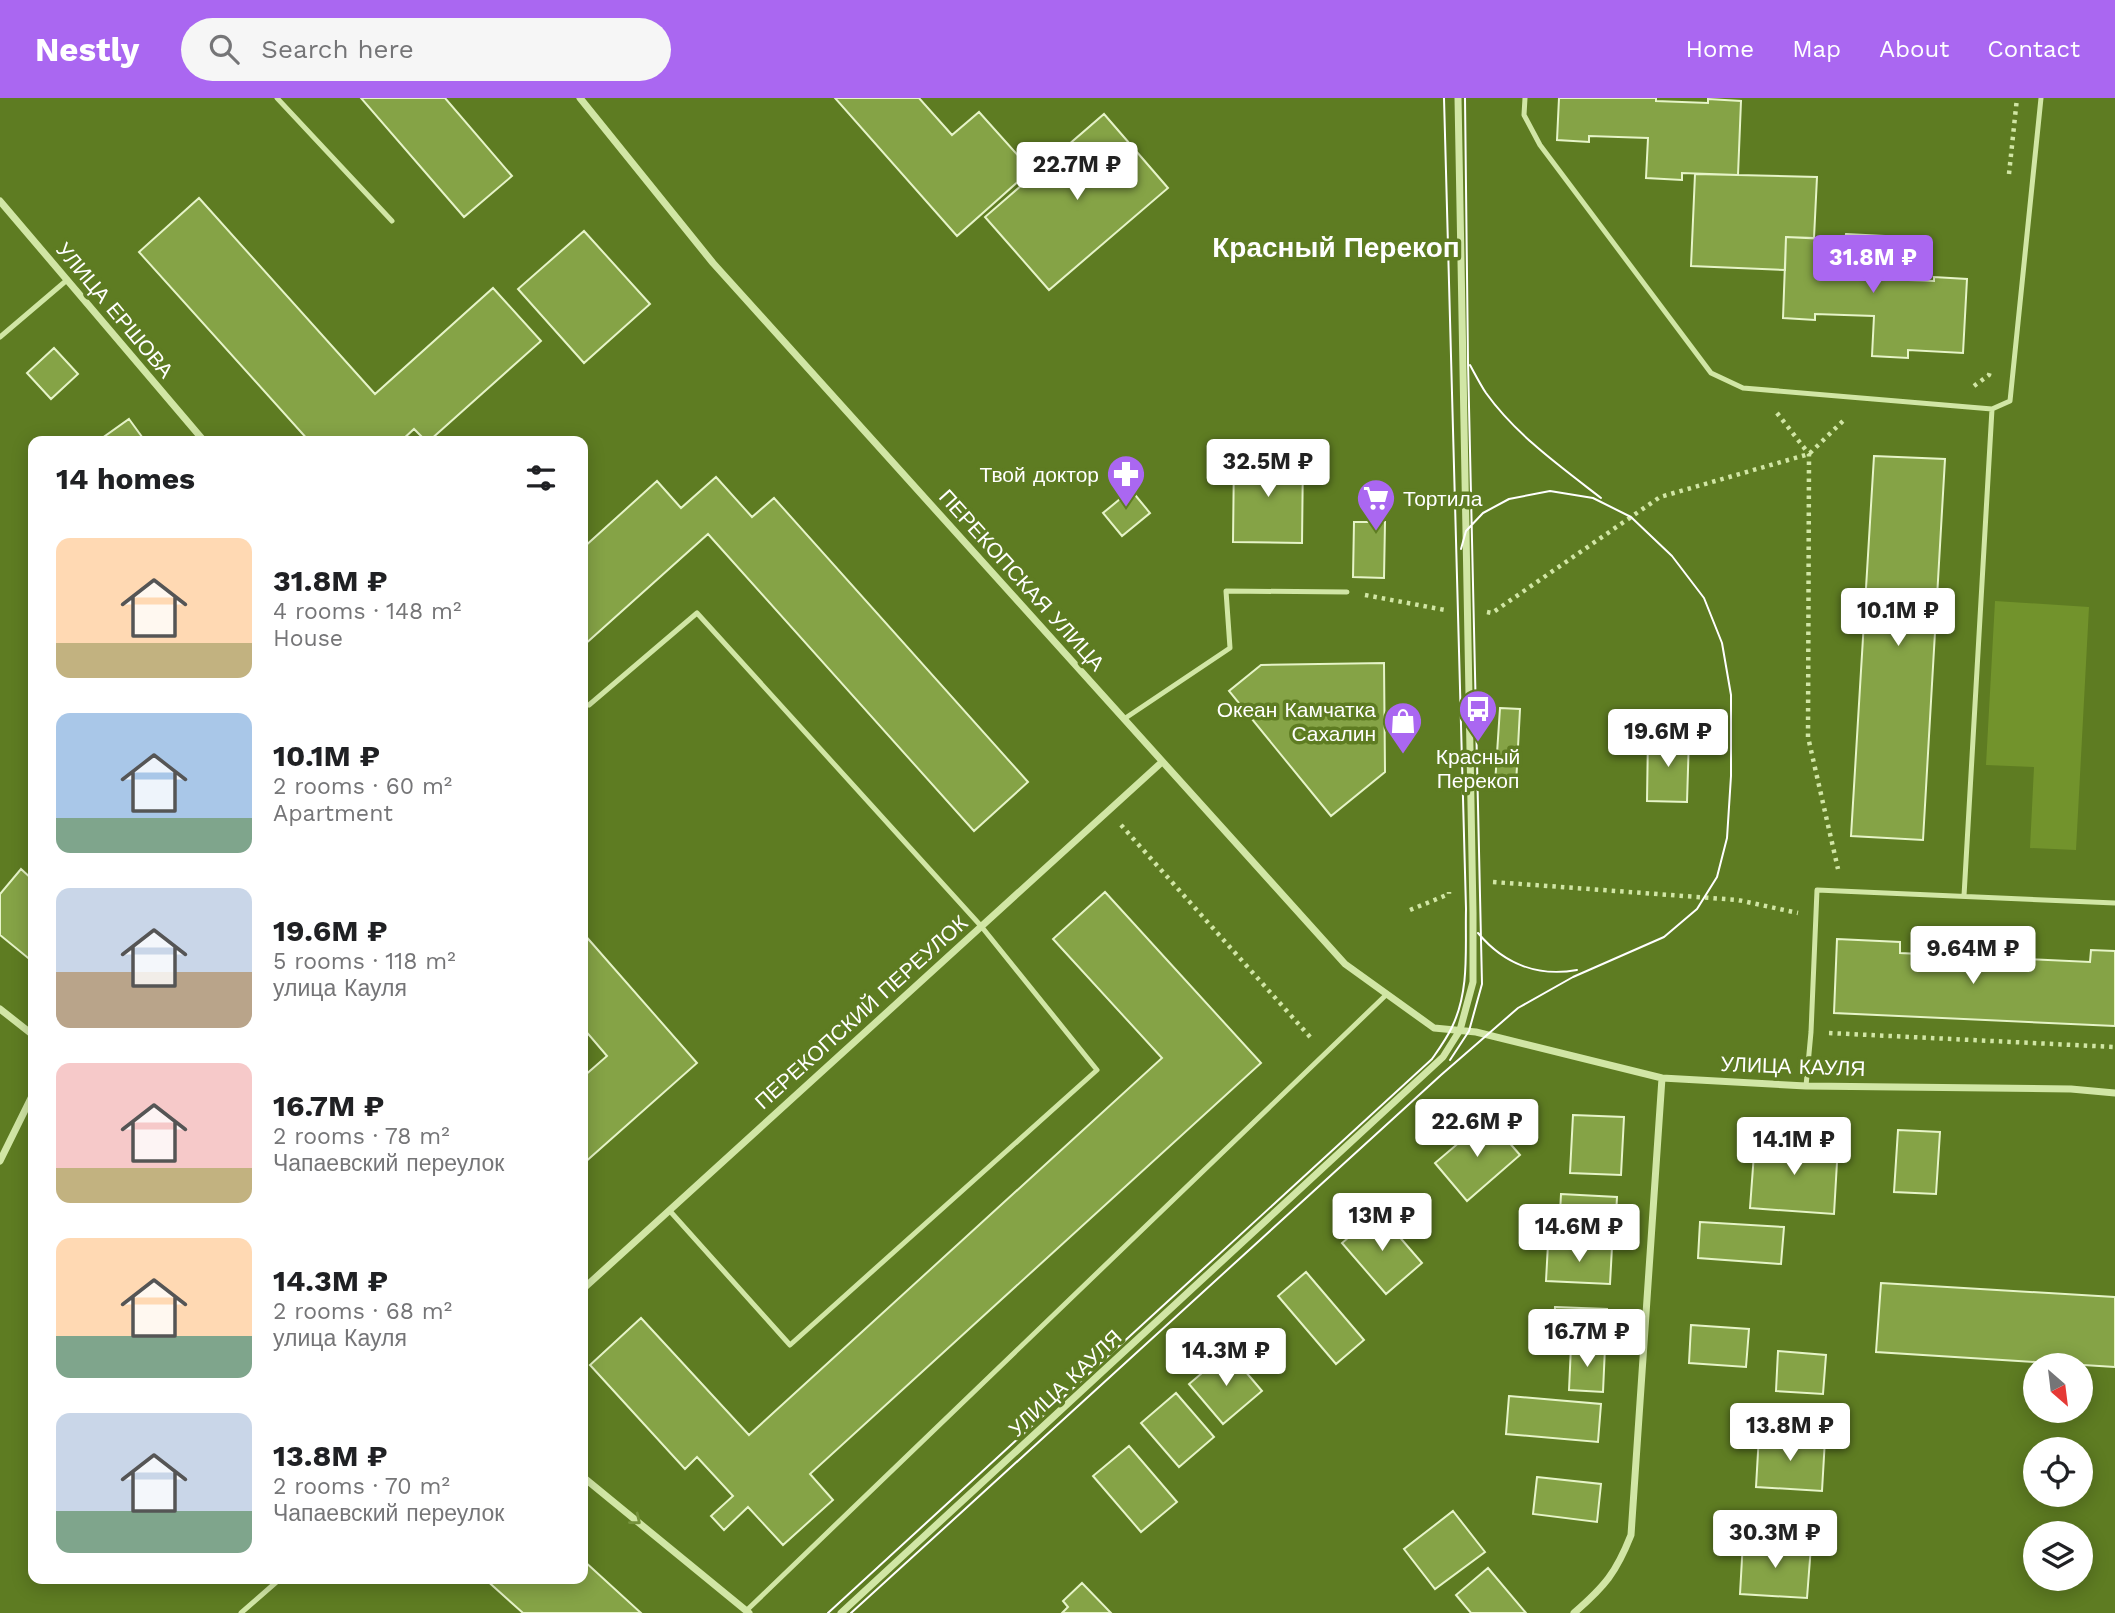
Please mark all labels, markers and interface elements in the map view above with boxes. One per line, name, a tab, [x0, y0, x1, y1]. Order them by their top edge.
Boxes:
search box	[181, 18, 671, 81]
text: Nestly	[35, 30, 139, 69]
icon: search	[205, 30, 243, 68]
text: Search here	[261, 34, 414, 64]
text: Home	[1686, 35, 1754, 63]
text: Map	[1792, 35, 1841, 63]
text: About	[1879, 35, 1949, 63]
text: Contact	[1987, 35, 2080, 63]
pin: 22.7M ₽	[1012, 142, 1142, 202]
text: 22.7M ₽	[1033, 151, 1121, 178]
district label: Красный Перекоп	[1212, 231, 1460, 264]
pin: 31.8M ₽	[1808, 236, 1938, 295]
street label: УЛИЦА ЕРШОВА	[51, 237, 179, 383]
text: 31.8M ₽	[1829, 244, 1917, 271]
pin: 32.5M ₽	[1203, 440, 1333, 499]
text: 32.5M ₽	[1223, 448, 1313, 475]
pharmacy icon: Твой доктор	[1105, 453, 1147, 508]
icon: filters	[522, 459, 560, 497]
text: 14 homes	[56, 461, 195, 496]
place label: Твой доктор	[980, 462, 1099, 487]
supermarket icon: Тортила	[1355, 477, 1397, 532]
street label: ПЕРЕКОПСКАЯ УЛИЦА	[934, 484, 1110, 676]
place label: Тортила	[1403, 486, 1483, 511]
text: 31.8M ₽	[273, 563, 388, 598]
icon: home	[112, 566, 196, 650]
pin: 10.1M ₽	[1833, 588, 1963, 648]
text: 10.1M ₽	[1857, 597, 1939, 624]
text: 4 rooms · 148 m²	[273, 598, 461, 625]
text: House	[273, 625, 343, 652]
bus stop icon: Красный Перекоп	[1457, 688, 1499, 743]
place label: Океан Камчатка Сахалин	[1217, 697, 1376, 746]
shop icon: Океан Камчатка Сахалин	[1382, 700, 1424, 755]
pin: 19.6M ₽	[1603, 710, 1733, 769]
text: 19.6M ₽	[1624, 718, 1712, 745]
text: 10.1M ₽	[273, 738, 380, 773]
icon: home	[112, 741, 196, 825]
place label: Красный Перекоп	[1436, 744, 1520, 793]
text: 2 rooms · 60 m²	[273, 773, 452, 800]
text: Apartment	[273, 800, 393, 827]
street label: ПЕРЕКОПСКИЙ ПЕРЕУЛОК	[750, 909, 973, 1114]
text: 19.6M ₽	[273, 913, 388, 948]
icon: home	[112, 916, 196, 1000]
pin: 9.64M ₽	[1908, 926, 2038, 986]
text: 9.64M ₽	[1927, 935, 2019, 962]
text: 5 rooms · 118 m²	[273, 948, 456, 975]
text: улица Кауля	[273, 975, 407, 1002]
street label: УЛИЦА КАУЛЯ	[1720, 1051, 1866, 1081]
text: 16.7M ₽	[273, 1088, 385, 1123]
icon: home	[112, 1091, 196, 1175]
pin: 22.6M ₽	[1412, 1100, 1542, 1159]
text: 22.6M ₽	[1431, 1108, 1523, 1135]
pin: 14.1M ₽	[1729, 1118, 1859, 1177]
text: 2 rooms · 78 m²	[273, 1123, 450, 1150]
text: 14.1M ₽	[1753, 1126, 1835, 1153]
text: Чапаевский переулок	[273, 1150, 504, 1177]
pin: 13M ₽	[1333, 1194, 1431, 1253]
text: 13M ₽	[1349, 1202, 1415, 1229]
pin: 14.6M ₽	[1514, 1204, 1644, 1264]
text: 14.6M ₽	[1535, 1213, 1623, 1240]
text: 14.3M ₽	[273, 1263, 388, 1298]
icon: home	[112, 1266, 196, 1350]
text: 2 rooms · 68 m²	[273, 1298, 452, 1325]
pin: 16.7M ₽	[1522, 1310, 1652, 1369]
text: 16.7M ₽	[1544, 1318, 1630, 1345]
street label: УЛИЦА КАУЛЯ	[1003, 1324, 1127, 1442]
text: улица Кауля	[273, 1325, 407, 1352]
pin: 14.3M ₽	[1161, 1328, 1291, 1388]
text: 14.3M ₽	[1182, 1337, 1270, 1364]
north arrow	[2023, 1353, 2093, 1423]
map controls	[2023, 1353, 2093, 1591]
pin: 13.8M ₽	[1725, 1404, 1855, 1463]
text: 13.8M ₽	[1746, 1412, 1834, 1439]
button: locate	[2023, 1437, 2093, 1507]
text: 13.8M ₽	[273, 1438, 388, 1473]
icon: home	[112, 1441, 196, 1525]
text: 2 rooms · 70 m²	[273, 1473, 450, 1500]
text: Чапаевский переулок	[273, 1500, 504, 1527]
pin: 30.3M ₽	[1710, 1510, 1840, 1570]
one-way arrow	[627, 1512, 640, 1524]
text: 30.3M ₽	[1729, 1519, 1821, 1546]
button: layers	[2023, 1521, 2093, 1591]

